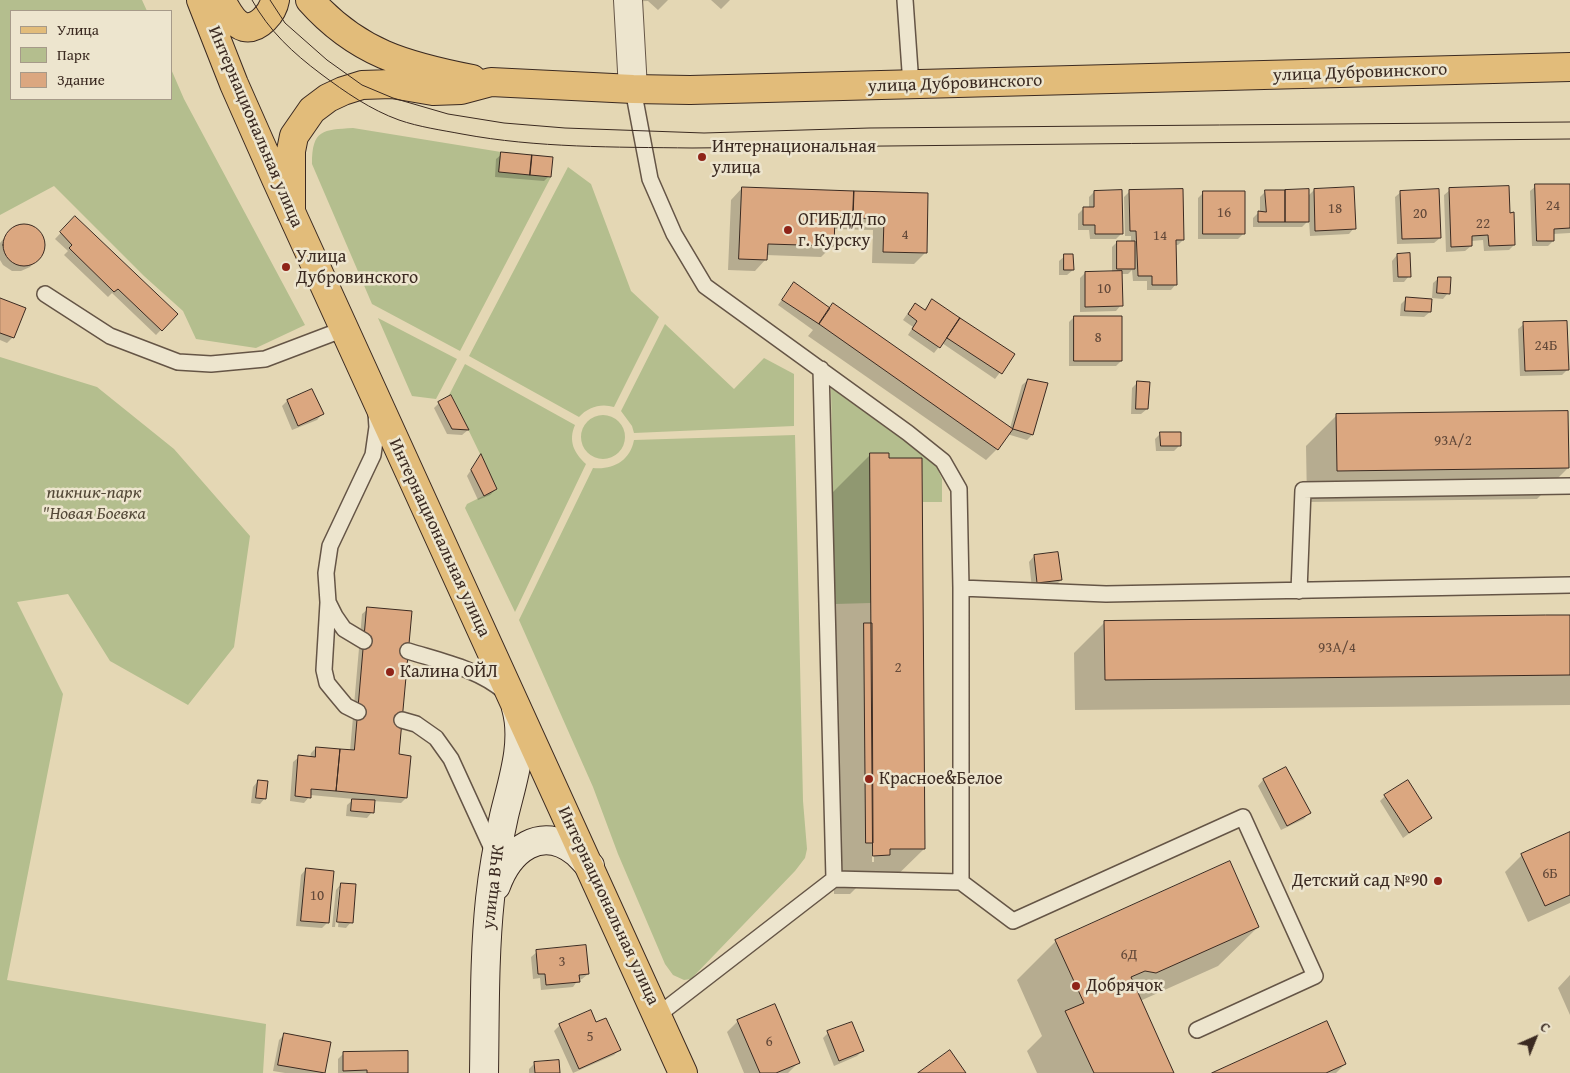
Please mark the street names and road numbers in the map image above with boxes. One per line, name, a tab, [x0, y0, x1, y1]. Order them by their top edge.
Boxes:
street label: Интернациональная улица	[203, 23, 307, 231]
street label: улица Дубровинского	[1272, 59, 1448, 87]
street label: улица Дубровинского	[867, 70, 1043, 98]
street label: Интернациональная улица	[383, 435, 495, 641]
street label: Интернациональная улица	[552, 803, 664, 1009]
street label: улица ВЧК	[478, 844, 510, 930]

